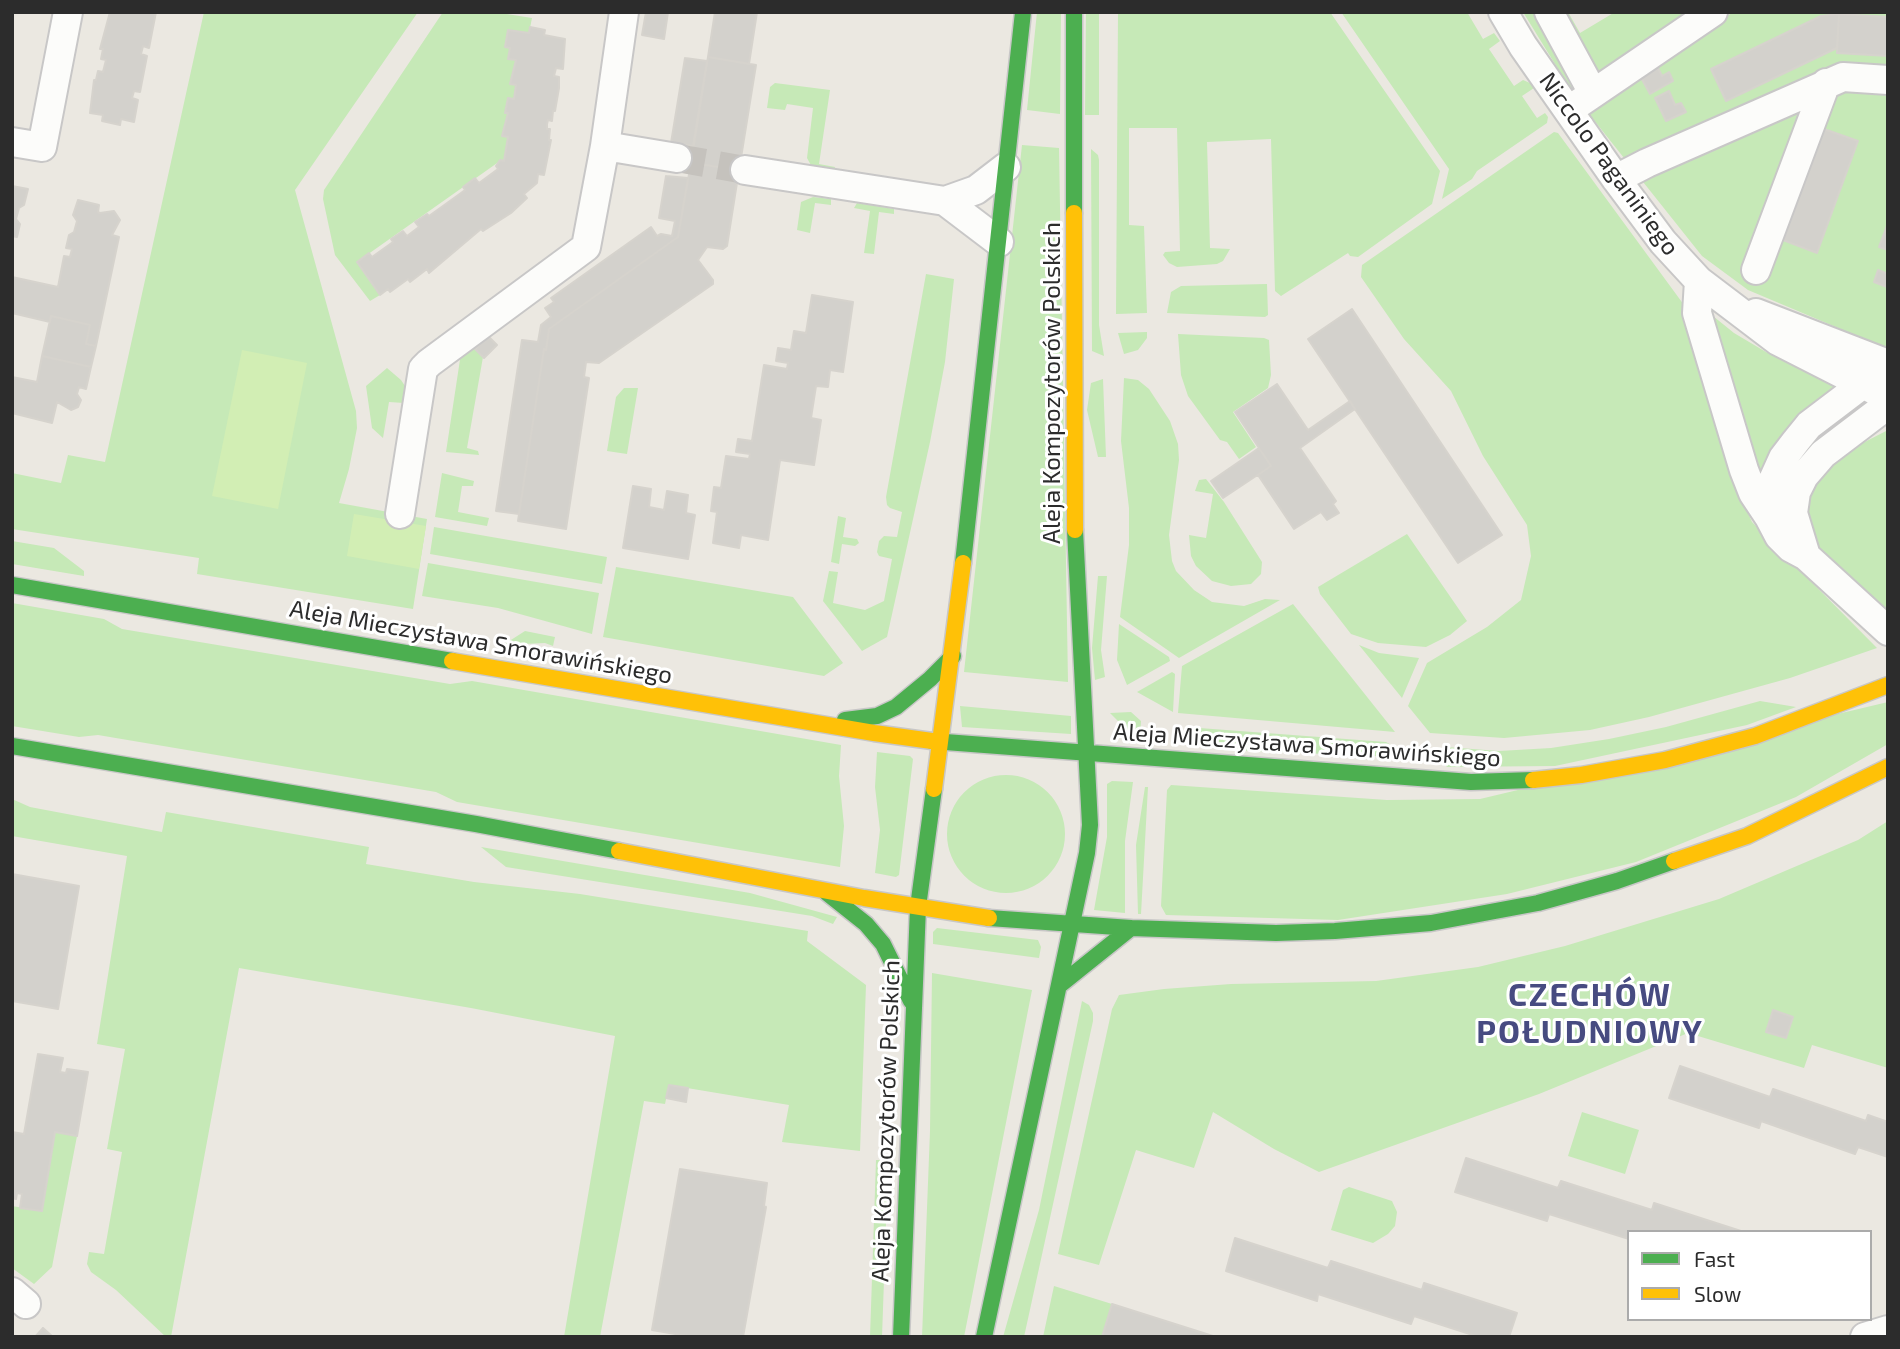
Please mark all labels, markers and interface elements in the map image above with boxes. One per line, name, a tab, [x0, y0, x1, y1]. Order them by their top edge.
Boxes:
street label: Niccolo Paganiniego	[1533, 67, 1685, 261]
street label: Aleja Kompozytorów Polskich	[1038, 222, 1066, 544]
street label: Aleja Mieczysława Smorawińskiego	[287, 594, 675, 690]
street label: Aleja Mieczysława Smorawińskiego	[1112, 717, 1502, 773]
street label: Aleja Kompozytorów Polskich	[866, 960, 906, 1282]
district label: CZECHÓW POŁUDNIOWY	[1477, 976, 1703, 1051]
legend	[1627, 1230, 1872, 1321]
text: Fast	[1694, 1246, 1735, 1271]
text: Slow	[1694, 1281, 1741, 1306]

